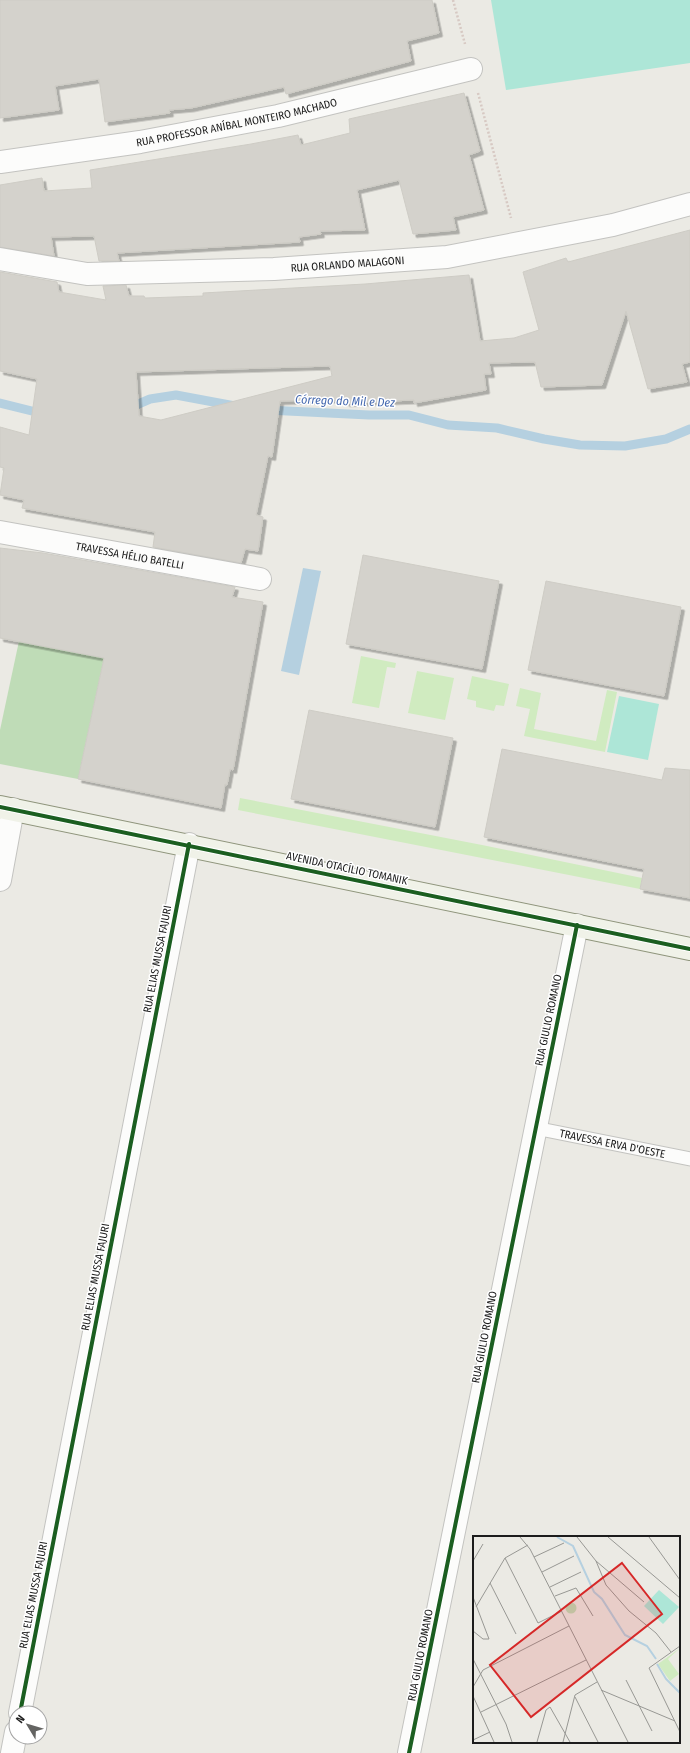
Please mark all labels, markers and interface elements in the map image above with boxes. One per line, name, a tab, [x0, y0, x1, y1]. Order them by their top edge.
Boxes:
street label: RUA PROFESSOR ANÍBAL MONTEIRO MACHADO	[135, 96, 339, 149]
street label: RUA ORLANDO MALAGONI	[290, 254, 405, 275]
water label: Córrego do Mil e Dez	[295, 392, 395, 410]
street label: TRAVESSA HÉLIO BATELLI	[75, 540, 185, 572]
street label: AVENIDA OTACÍLIO TOMANIK	[285, 848, 409, 888]
street label: RUA ELIAS MUSSA FAJURI	[141, 904, 174, 1014]
street label: RUA GIULIO ROMANO	[532, 973, 565, 1067]
street label: TRAVESSA ERVA D'OESTE	[558, 1127, 666, 1161]
street label: RUA ELIAS MUSSA FAJURI	[79, 1222, 112, 1332]
street label: RUA GIULIO ROMANO	[469, 1290, 500, 1384]
inset map	[473, 1536, 680, 1743]
street label: RUA ELIAS MUSSA FAJURI	[17, 1540, 50, 1650]
street label: RUA GIULIO ROMANO	[405, 1608, 436, 1702]
north arrow	[8, 1705, 48, 1745]
text: N	[13, 1713, 28, 1726]

